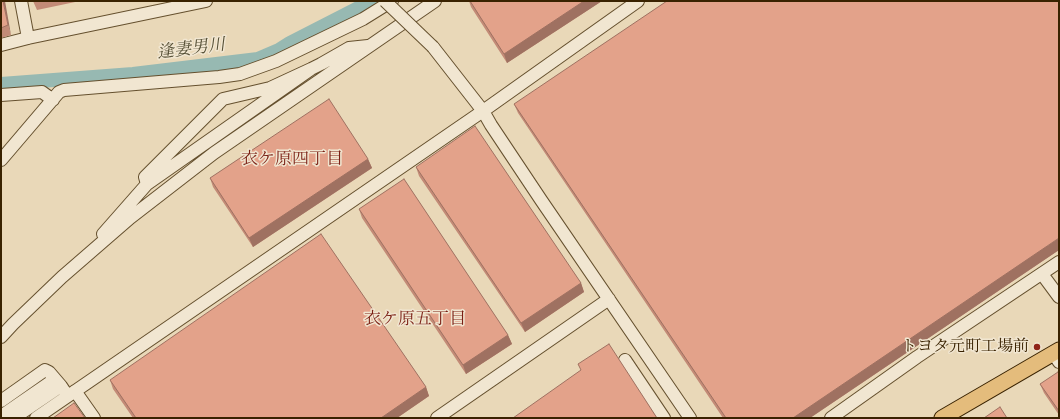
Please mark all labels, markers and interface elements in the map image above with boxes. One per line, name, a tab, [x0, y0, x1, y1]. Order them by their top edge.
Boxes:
water label: 逢妻男川	[156, 35, 226, 63]
district label: 衣ケ原四丁目	[241, 149, 343, 169]
district label: 衣ケ原五丁目	[364, 309, 466, 329]
place label: トヨタ元町工場前	[901, 337, 1029, 357]
marker: トヨタ元町工場前	[1032, 342, 1042, 352]

